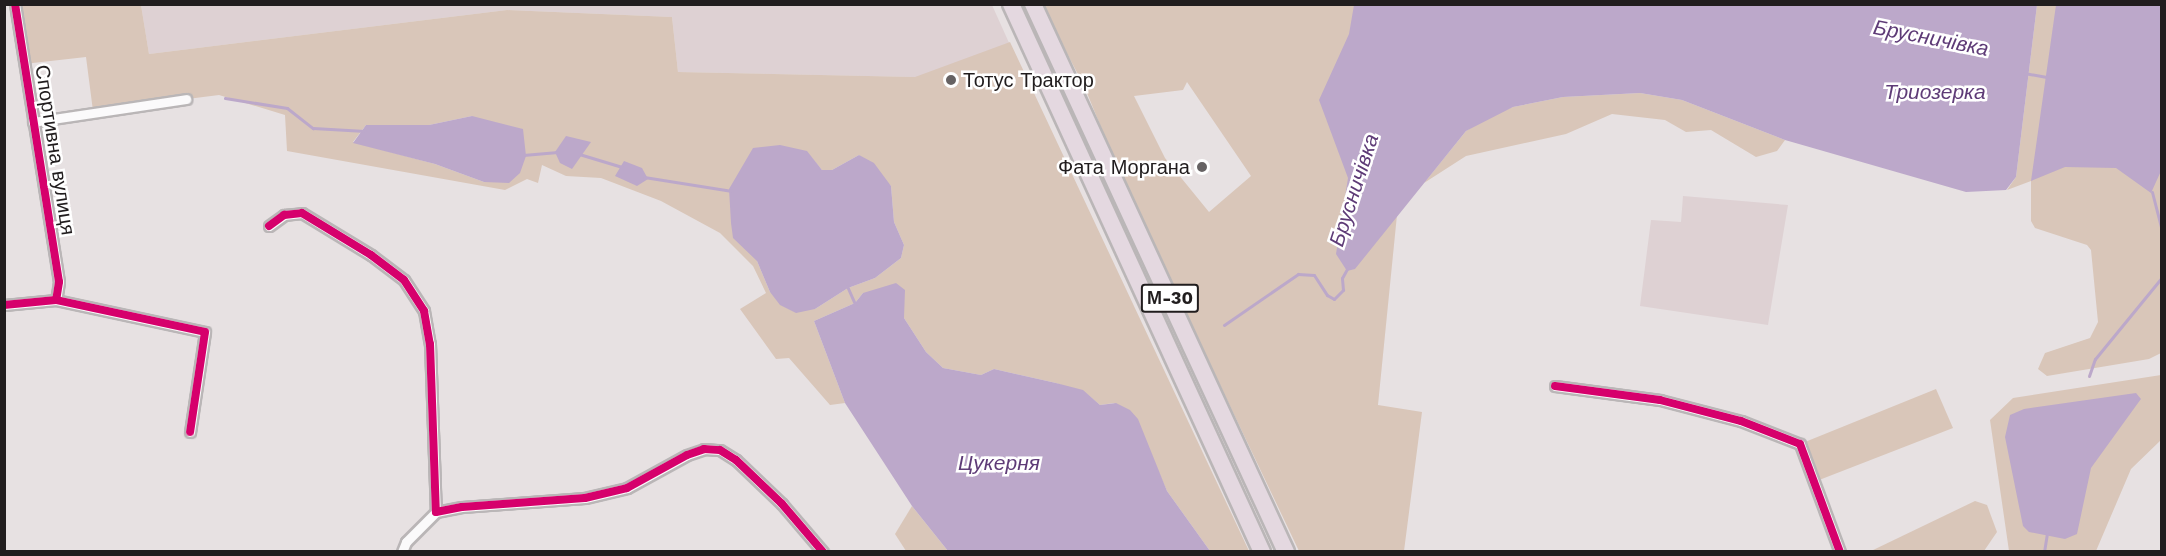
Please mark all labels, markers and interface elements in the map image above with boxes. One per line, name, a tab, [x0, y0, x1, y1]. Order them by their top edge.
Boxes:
water label: Брусничівка	[1871, 14, 1991, 62]
street label: Спортивна вулиця	[30, 63, 80, 237]
place label: Тотус Трактор	[963, 68, 1094, 92]
marker: Тотус Трактор	[944, 73, 958, 87]
water label: Триозерка	[1884, 79, 1986, 105]
water label: Брусничівка	[1324, 130, 1384, 250]
place label: Фата Моргана	[1058, 155, 1190, 179]
marker: Фата Моргана	[1195, 160, 1209, 174]
road number: М-30	[1140, 283, 1200, 313]
water label: Цукерня	[958, 450, 1040, 476]

